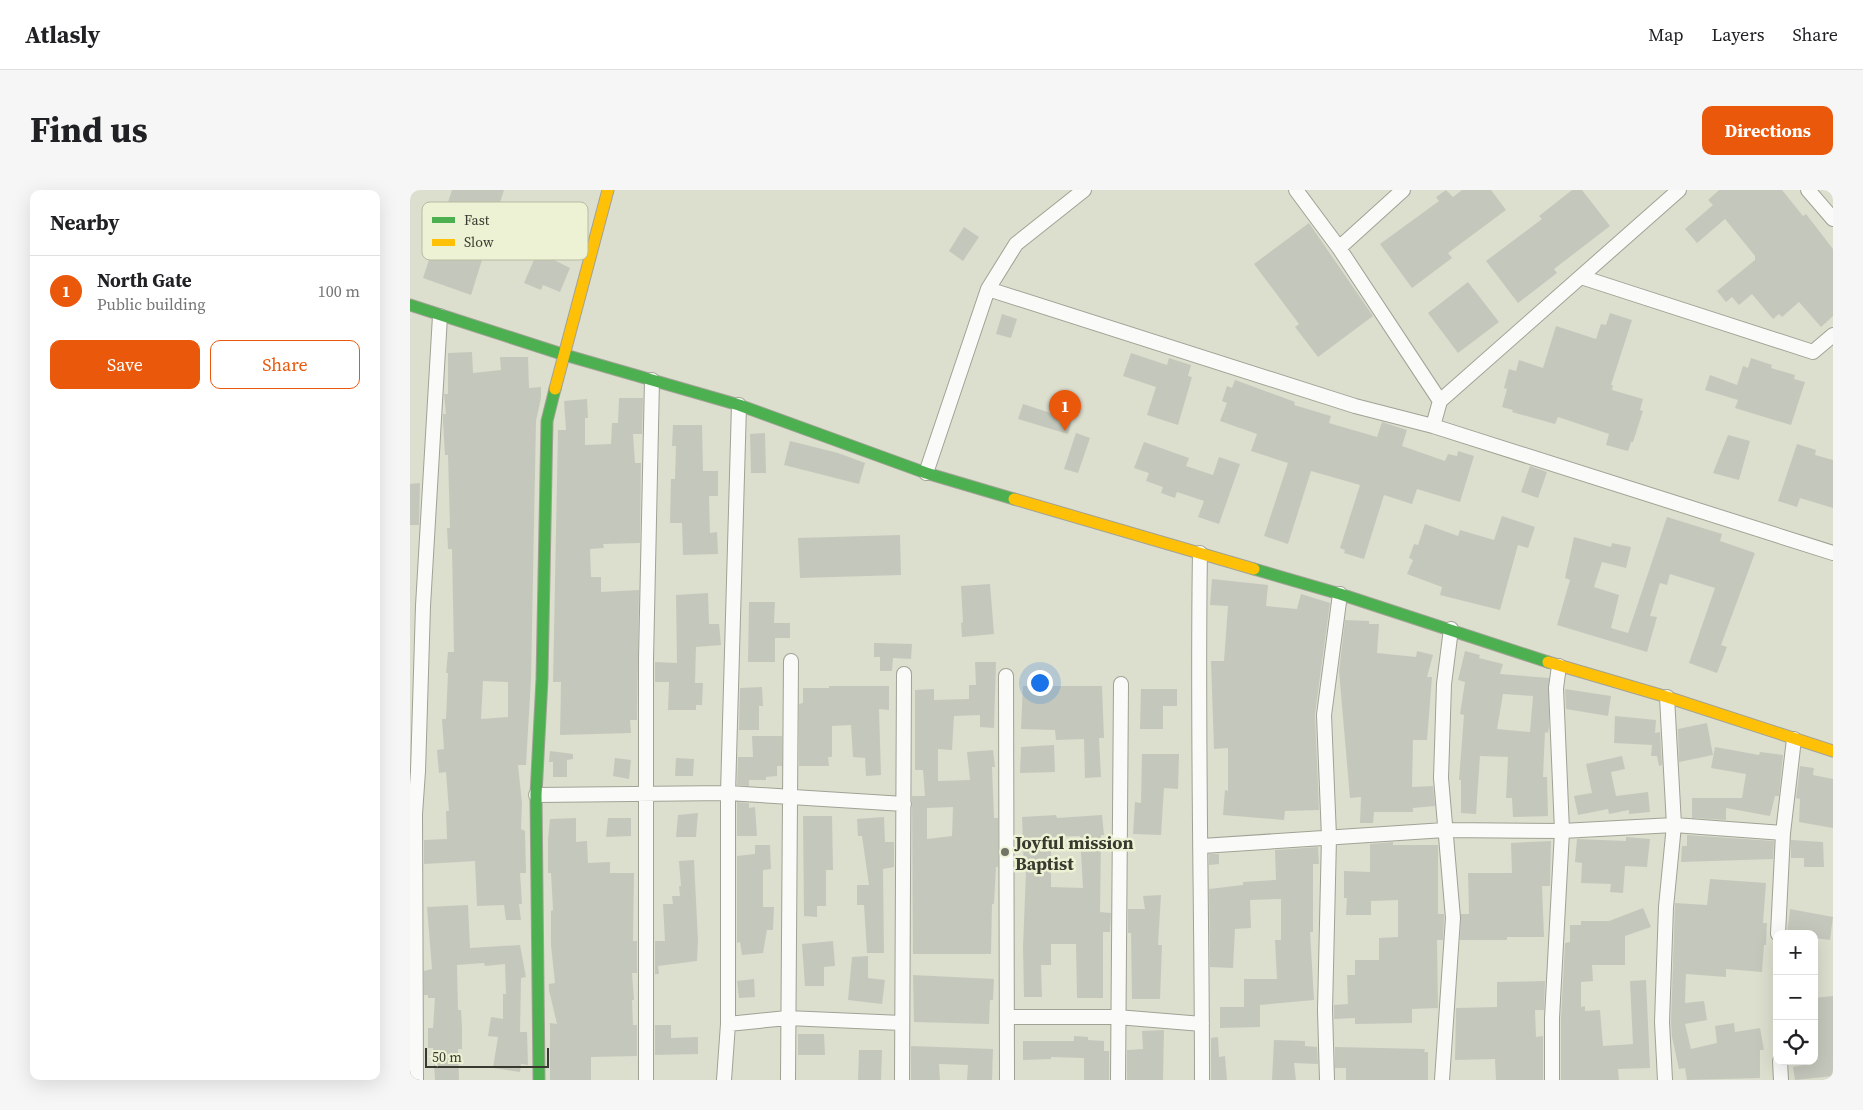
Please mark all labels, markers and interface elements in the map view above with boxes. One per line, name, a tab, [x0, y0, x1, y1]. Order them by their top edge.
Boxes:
text: Atlasly	[25, 18, 100, 51]
text: Map	[1648, 22, 1683, 47]
text: Layers	[1711, 22, 1764, 47]
text: Share	[1792, 22, 1838, 47]
text: Find us	[30, 106, 148, 154]
button: Directions	[1702, 106, 1833, 155]
legend	[422, 202, 588, 260]
text: Nearby	[50, 208, 120, 237]
text: Fast	[464, 210, 490, 230]
text: Slow	[464, 232, 494, 252]
text: North Gate	[97, 267, 192, 293]
text: 1	[62, 280, 70, 302]
text: 100 m	[318, 280, 360, 302]
text: Public building	[97, 293, 206, 315]
button: Save	[50, 340, 200, 389]
button: Share	[210, 340, 360, 389]
pin: 1	[1049, 390, 1081, 431]
your location	[1027, 670, 1053, 696]
place label: Joyful mission Baptist	[1014, 830, 1134, 876]
marker: Joyful mission Baptist	[999, 846, 1011, 858]
map controls	[1773, 930, 1818, 1065]
button: +	[1773, 930, 1818, 975]
button: −	[1773, 975, 1818, 1020]
button: locate	[1773, 1020, 1818, 1065]
scale bar	[425, 1045, 549, 1068]
text: 50 m	[432, 1047, 462, 1067]

